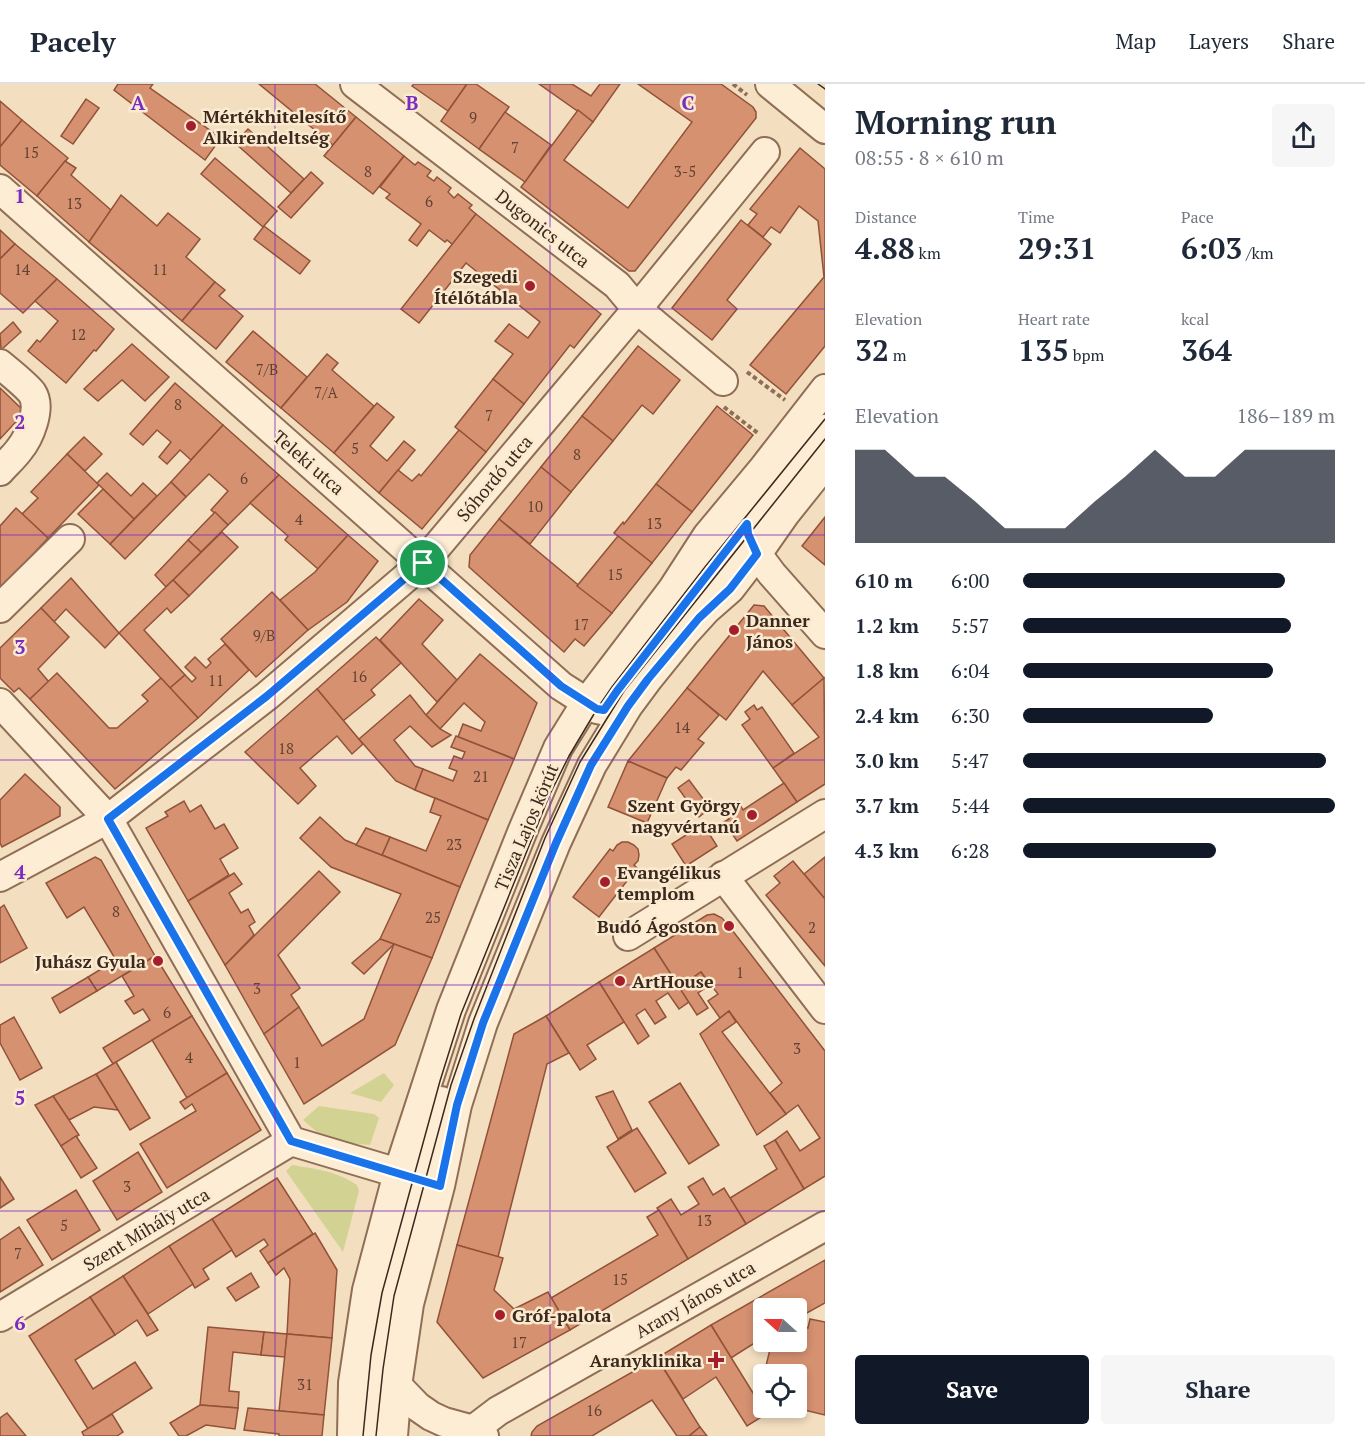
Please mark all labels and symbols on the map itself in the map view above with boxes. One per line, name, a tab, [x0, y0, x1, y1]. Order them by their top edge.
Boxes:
text: A	[131, 89, 146, 116]
text: B	[406, 89, 419, 116]
text: C	[681, 89, 695, 116]
place label: Mértékhitelesítő Alkirendeltség	[203, 104, 347, 149]
house number: 9	[469, 107, 477, 127]
marker: Mértékhitelesítő Alkirendeltség	[184, 119, 198, 133]
house number: 7	[511, 137, 519, 157]
house number: 15	[23, 142, 39, 162]
house number: 8	[364, 161, 372, 181]
house number: 3-5	[674, 161, 696, 181]
text: 1	[14, 182, 26, 209]
street label: Dugonics utca	[491, 184, 595, 272]
house number: 6	[425, 191, 433, 211]
house number: 13	[66, 193, 82, 213]
house number: 14	[14, 259, 30, 279]
house number: 11	[152, 259, 168, 279]
place label: Szegedi Ítélőtábla	[434, 264, 518, 309]
marker: Szegedi Ítélőtábla	[523, 279, 537, 293]
house number: 12	[70, 324, 86, 344]
house number: 7/B	[256, 359, 278, 379]
house number: 7/A	[314, 382, 338, 402]
house number: 8	[174, 394, 182, 414]
house number: 7	[485, 405, 493, 425]
text: 2	[14, 408, 26, 435]
street label: Teleki utca	[268, 424, 350, 500]
street label: Sóhordó utca	[451, 430, 537, 526]
house number: 5	[351, 438, 359, 458]
house number: 8	[573, 444, 581, 464]
house number: 6	[240, 468, 248, 488]
house number: 10	[527, 496, 543, 516]
house number: 4	[295, 509, 303, 529]
house number: 13	[646, 513, 662, 533]
pin	[397, 537, 448, 588]
house number: 15	[607, 564, 623, 584]
place label: Danner János	[746, 608, 810, 653]
house number: 17	[573, 614, 589, 634]
marker: Danner János	[727, 623, 741, 637]
house number: 9/B	[253, 625, 275, 645]
text: 3	[14, 633, 26, 660]
house number: 16	[351, 666, 367, 686]
house number: 11	[208, 670, 224, 690]
house number: 14	[674, 717, 690, 737]
house number: 18	[278, 738, 294, 758]
street label: Tisza Lajos körút	[488, 760, 564, 894]
house number: 21	[473, 766, 489, 786]
place label: Szent György nagyvértanú	[628, 793, 740, 838]
marker: Szent György nagyvértanú	[745, 808, 759, 822]
house number: 23	[446, 834, 462, 854]
text: 4	[14, 858, 26, 885]
place label: Evangélikus templom	[617, 860, 721, 905]
marker: Evangélikus templom	[598, 875, 612, 889]
house number: 8	[112, 901, 120, 921]
house number: 25	[425, 907, 441, 927]
place label: Budó Ágoston	[597, 914, 717, 938]
house number: 2	[808, 917, 816, 937]
marker: Budó Ágoston	[722, 919, 736, 933]
place label: Juhász Gyula	[35, 949, 146, 973]
marker: Juhász Gyula	[151, 954, 165, 968]
house number: 1	[736, 962, 744, 982]
place label: ArtHouse	[632, 969, 714, 993]
marker: ArtHouse	[613, 974, 627, 988]
house number: 3	[253, 978, 261, 998]
house number: 6	[163, 1002, 171, 1022]
house number: 3	[793, 1038, 801, 1058]
house number: 4	[185, 1047, 193, 1067]
house number: 1	[293, 1052, 301, 1072]
text: 5	[14, 1084, 26, 1111]
house number: 3	[123, 1176, 131, 1196]
street label: Szent Mihály utca	[78, 1182, 214, 1276]
house number: 13	[696, 1210, 712, 1230]
house number: 5	[60, 1215, 68, 1235]
house number: 7	[14, 1243, 22, 1263]
street label: Arany János utca	[631, 1255, 759, 1343]
house number: 15	[612, 1269, 628, 1289]
north arrow	[753, 1298, 807, 1352]
place label: Gróf-palota	[512, 1303, 612, 1327]
marker: Gróf-palota	[493, 1308, 507, 1322]
text: 6	[14, 1309, 26, 1336]
house number: 17	[511, 1332, 527, 1352]
place label: Aranyklinika	[589, 1348, 702, 1372]
marker: Aranyklinika	[707, 1351, 725, 1369]
house number: 31	[297, 1374, 313, 1394]
house number: 16	[586, 1400, 602, 1420]

